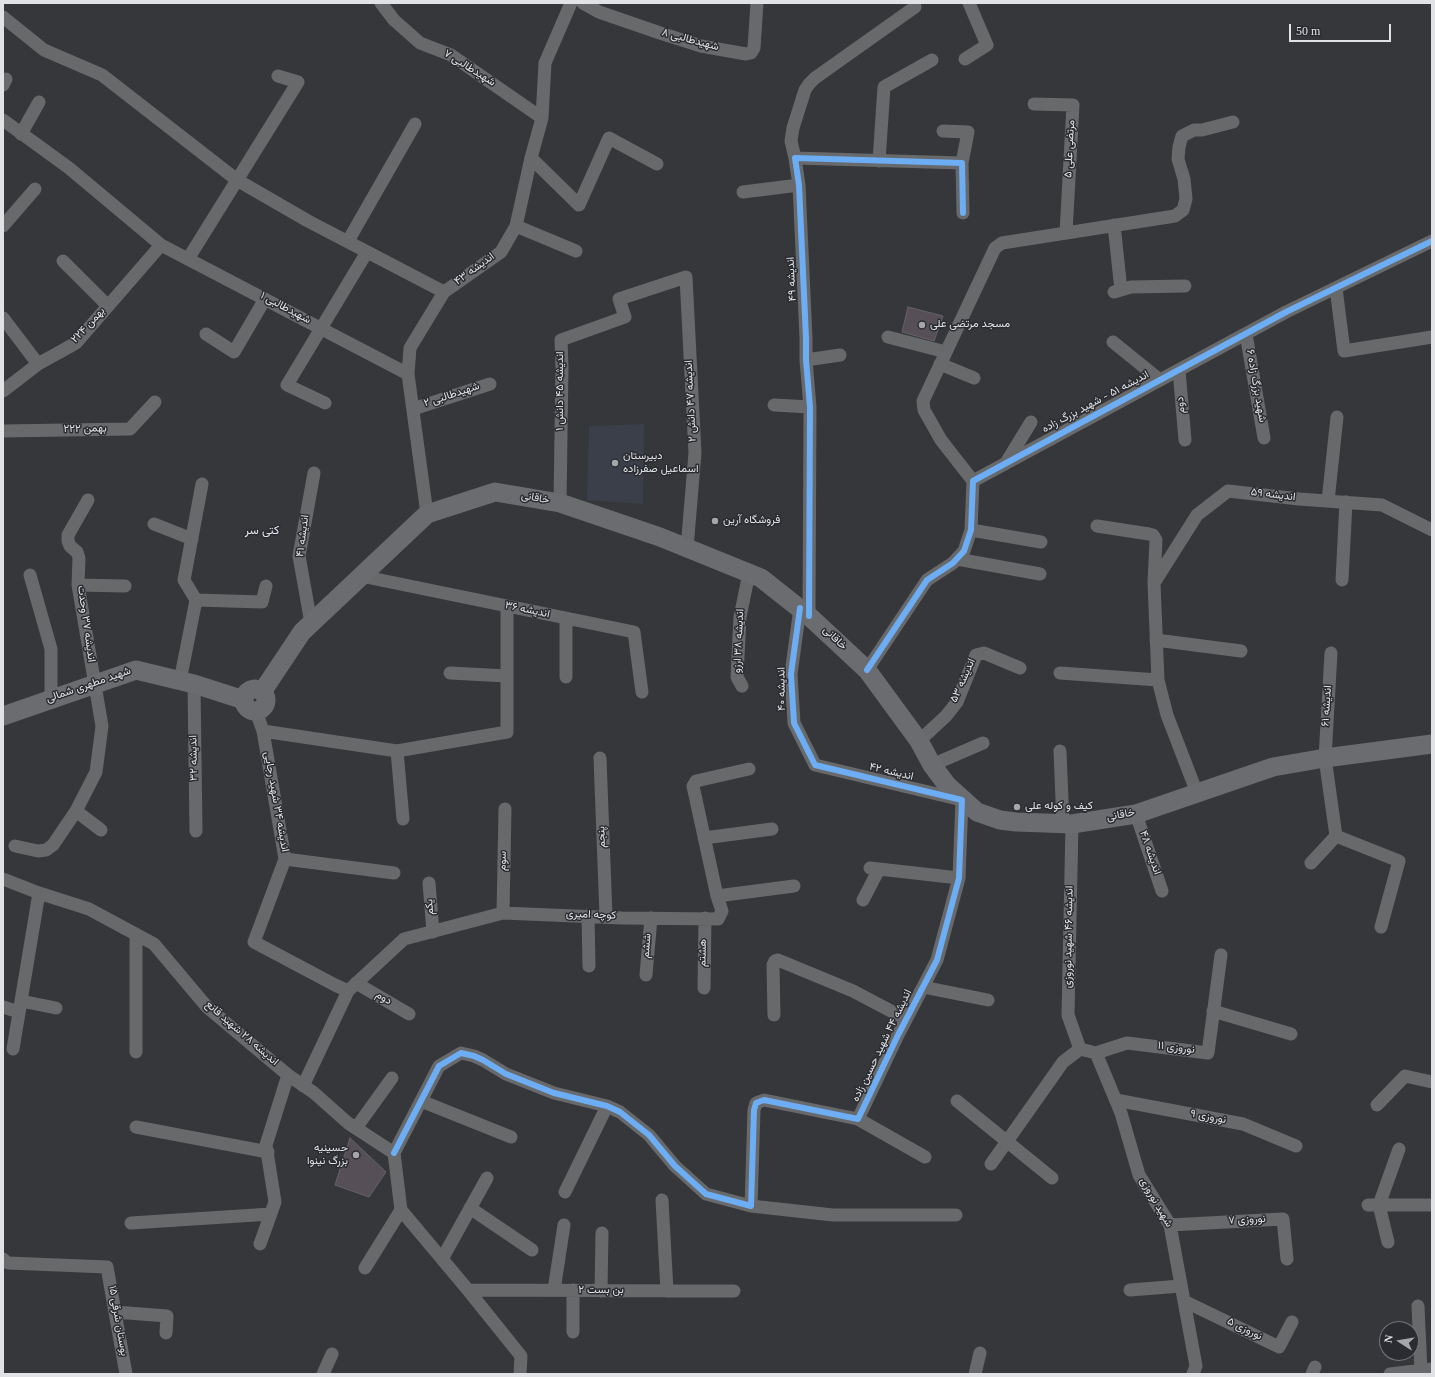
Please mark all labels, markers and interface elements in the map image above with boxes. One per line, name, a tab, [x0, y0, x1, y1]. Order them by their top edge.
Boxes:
scale bar	[1291, 16, 1393, 42]
text: 50 m	[1296, 24, 1320, 38]
street label: شهیدطالبی ۸	[660, 27, 720, 55]
street label: شهیدطالبی ۷	[441, 48, 497, 90]
street label: مرتضی علی ۵	[1063, 120, 1079, 178]
street label: اندیشه ۴۳	[452, 251, 498, 289]
street label: اندیشه ۴۹	[785, 256, 801, 302]
street label: شهیدطالبی ۱	[257, 290, 313, 328]
street label: ۲۲بهمن ۴	[69, 306, 109, 346]
place label: مسجد مرتضی علی	[930, 318, 1010, 332]
marker: مسجد مرتضی علی	[917, 320, 927, 330]
street label: شهید بزرگ زاده ۶	[1242, 348, 1268, 424]
street label: اندیشه ۴۵ دانش ۱	[554, 351, 568, 431]
street label: اندیشه ۴۷ دانش ۲	[683, 360, 701, 442]
street label: اندیشه ۵۱ - شهید بزرگ زاده	[1040, 369, 1152, 437]
street label: شهیدطالبی ۲	[422, 381, 482, 411]
street label: دوم	[1175, 396, 1189, 414]
street label: ۲۲بهمن ۲	[63, 423, 107, 437]
place label: دبیرستان اسماعیل صفرزاده	[623, 450, 699, 476]
marker: دبیرستان اسماعیل صفرزاده	[610, 458, 620, 468]
street label: اندیشه ۵۹	[1250, 487, 1296, 505]
street label: خاقانی	[520, 490, 550, 508]
street label: اندیشه ۴۱	[295, 514, 313, 558]
place label: فروشگاه آرین	[723, 514, 780, 528]
marker: فروشگاه آرین	[710, 516, 720, 526]
district label: کتی سر	[245, 525, 279, 539]
street label: اندیشه ۳۷ وحدت	[73, 585, 97, 663]
street label: اندیشه ۳۶	[503, 600, 551, 622]
street label: اندیشه ۳۸ ارزو	[732, 609, 748, 673]
street label: خاقانی	[819, 624, 849, 654]
street label: اندیشه ۵۳	[948, 657, 980, 705]
street label: شهید مطهری شمالی	[45, 665, 133, 707]
street label: اندیشه ۴۰	[776, 667, 790, 711]
street label: اندیشه ۶۱	[1320, 685, 1336, 727]
street label: اندیشه ۳۲	[188, 735, 202, 781]
street label: اندیشه ۳۴ شهید رجایی	[260, 751, 290, 853]
street label: اندیشه ۴۲	[868, 762, 914, 784]
place label: کیف و کوله علی	[1025, 800, 1093, 814]
marker: کیف و کوله علی	[1012, 802, 1022, 812]
street label: خاقانی	[1106, 807, 1136, 825]
street label: پنجم	[596, 826, 610, 848]
street label: اندیشه ۴۸	[1135, 829, 1163, 877]
street label: سوم	[497, 851, 511, 871]
street label: اندیشه ۴۶ شهید نوروزی	[1063, 886, 1077, 988]
street label: یکم	[424, 899, 438, 915]
street label: کوچه امیری	[565, 909, 617, 923]
street label: ششم	[641, 933, 655, 959]
street label: هشتم	[697, 939, 711, 967]
street label: اندیشه ۴۴ شهید حسین زاده	[850, 988, 916, 1104]
street label: دوم	[372, 989, 394, 1009]
street label: اندیشه ۲۸ شهید قانع	[202, 999, 280, 1069]
street label: نوروزی ۱۱	[1157, 1040, 1195, 1058]
street label: نوروزی ۹	[1189, 1108, 1227, 1128]
place label: حسینیه بزرگ نینوا	[307, 1142, 348, 1168]
marker: حسینیه بزرگ نینوا	[351, 1150, 361, 1160]
street label: شهید نوروزی	[1136, 1176, 1174, 1230]
street label: نوروزی ۷	[1228, 1213, 1266, 1229]
street label: بن بست ۲	[578, 1284, 624, 1298]
street label: بوستان شرقی ۱۵	[104, 1285, 130, 1357]
street label: نوروزی ۵	[1224, 1316, 1264, 1344]
north arrow	[1379, 1321, 1419, 1361]
text: N	[1382, 1334, 1395, 1344]

